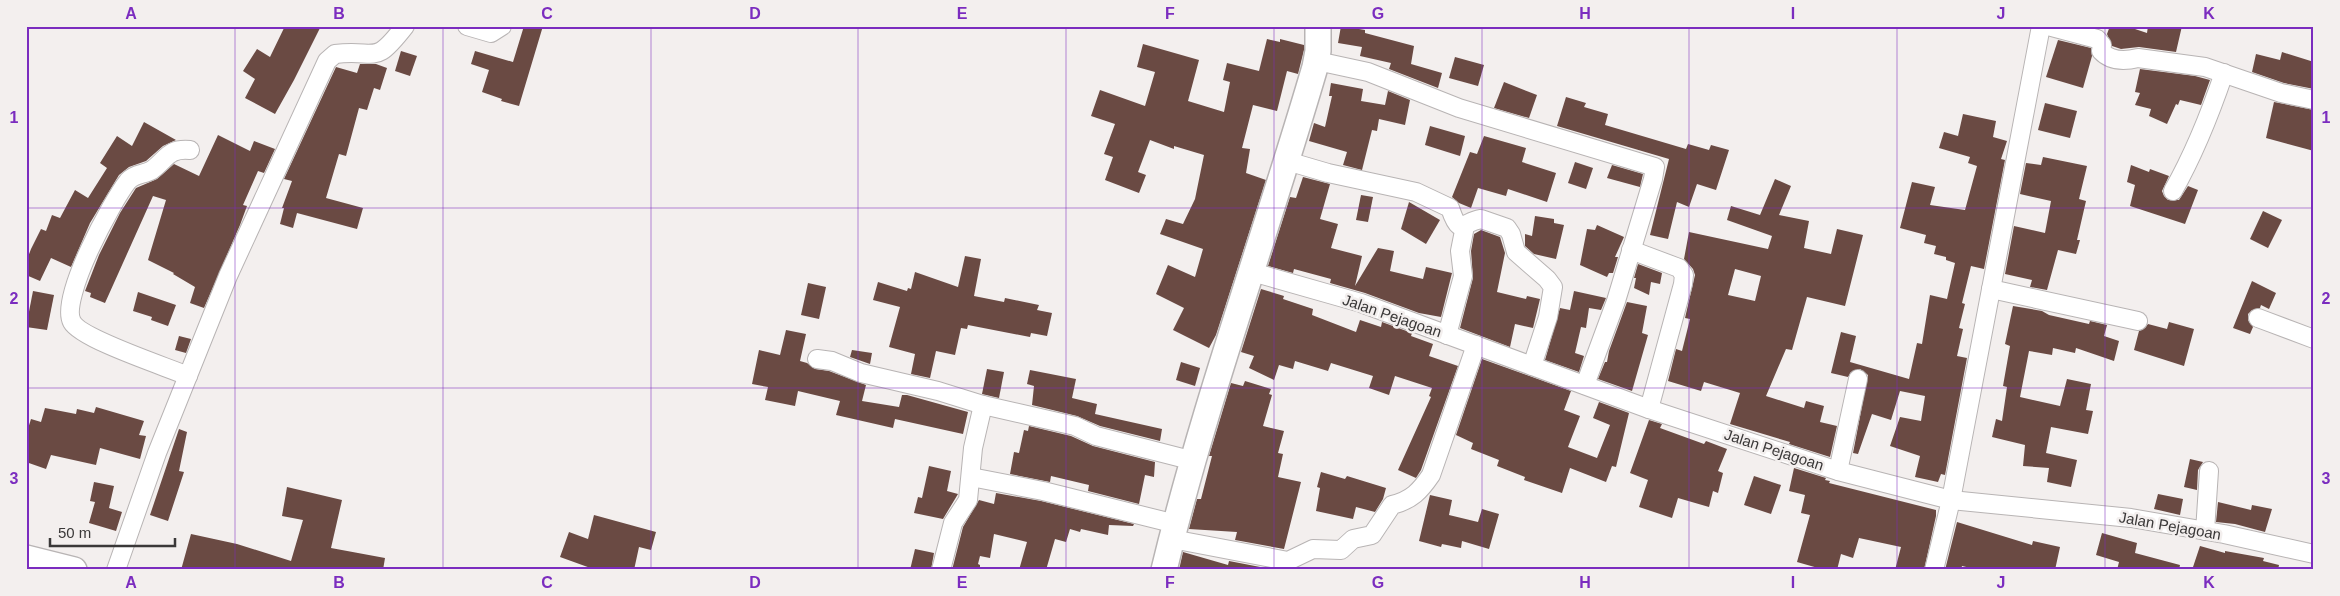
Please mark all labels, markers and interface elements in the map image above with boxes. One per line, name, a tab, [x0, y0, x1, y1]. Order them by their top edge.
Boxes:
text: A	[125, 5, 137, 22]
text: B	[333, 5, 345, 22]
text: C	[541, 5, 553, 22]
text: D	[749, 5, 761, 22]
text: E	[957, 5, 968, 22]
text: F	[1165, 5, 1175, 22]
text: G	[1372, 5, 1384, 22]
text: H	[1579, 5, 1591, 22]
text: I	[1791, 5, 1795, 22]
text: J	[1997, 5, 2005, 22]
text: K	[2203, 5, 2215, 22]
text: 1	[10, 109, 19, 126]
text: 1	[2322, 109, 2331, 126]
text: 2	[10, 290, 19, 307]
text: 2	[2322, 290, 2331, 307]
street label: Jalan Pejagoan	[1341, 291, 1444, 340]
street label: Jalan Pejagoan	[1722, 425, 1826, 474]
text: 3	[10, 470, 19, 487]
text: 3	[2322, 470, 2331, 487]
street label: Jalan Pejagoan	[2118, 508, 2222, 543]
scale bar	[50, 516, 175, 548]
text: 50 m	[58, 524, 91, 541]
text: A	[125, 574, 137, 591]
text: B	[333, 574, 345, 591]
text: C	[541, 574, 553, 591]
text: D	[749, 574, 761, 591]
text: E	[957, 574, 968, 591]
text: F	[1165, 574, 1175, 591]
text: G	[1372, 574, 1384, 591]
text: H	[1579, 574, 1591, 591]
text: I	[1791, 574, 1795, 591]
text: J	[1997, 574, 2005, 591]
text: K	[2203, 574, 2215, 591]

